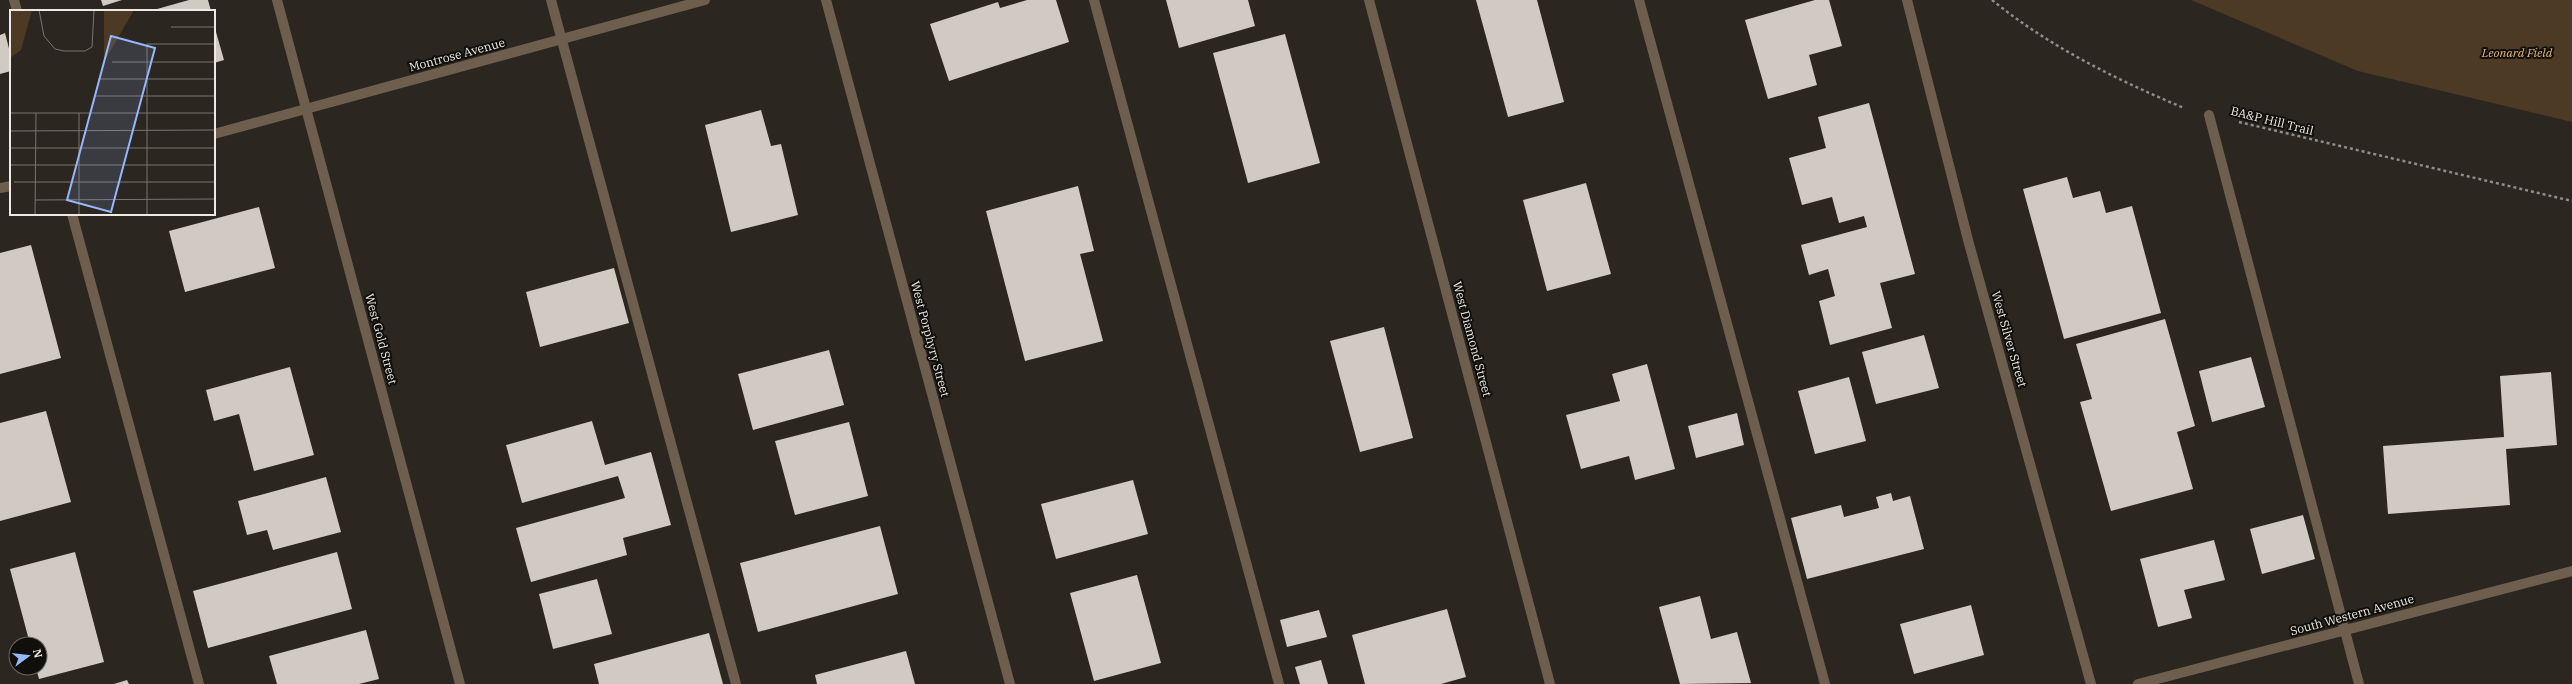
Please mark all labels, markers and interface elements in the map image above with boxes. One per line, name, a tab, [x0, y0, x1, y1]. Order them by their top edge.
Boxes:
inset map	[10, 10, 215, 215]
street label: Montrose Avenue	[407, 35, 506, 75]
park label: Leonard Field	[2481, 45, 2553, 60]
street label: BA&P Hill Trail	[2229, 103, 2315, 138]
street label: West Porphyry Street	[908, 279, 953, 398]
street label: West Diamond Street	[1450, 280, 1495, 398]
street label: West Silver Street	[1989, 289, 2030, 389]
street label: West Gold Street	[362, 292, 401, 386]
street label: South Western Avenue	[2288, 591, 2415, 638]
north arrow	[8, 636, 48, 676]
text: N	[30, 647, 46, 660]

